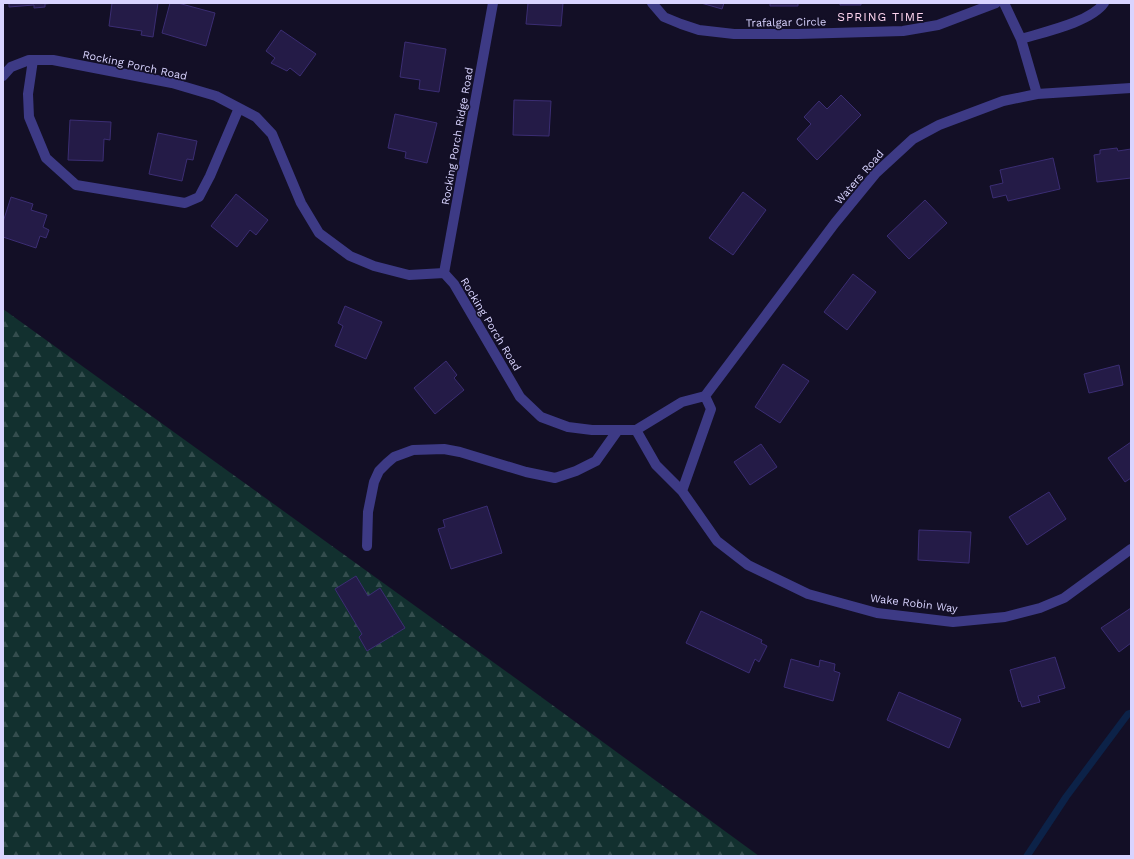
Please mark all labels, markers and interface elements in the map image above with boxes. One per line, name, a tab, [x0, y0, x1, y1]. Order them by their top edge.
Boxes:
district label: SPRING TIME	[837, 10, 925, 24]
street label: Trafalgar Circle	[746, 15, 826, 30]
street label: Rocking Porch Road	[81, 48, 188, 83]
street label: Rocking Porch Ridge Road	[439, 66, 476, 206]
street label: Waters Road	[832, 147, 887, 207]
street label: Rocking Porch Road	[458, 275, 524, 373]
street label: Wake Robin Way	[869, 592, 959, 615]

